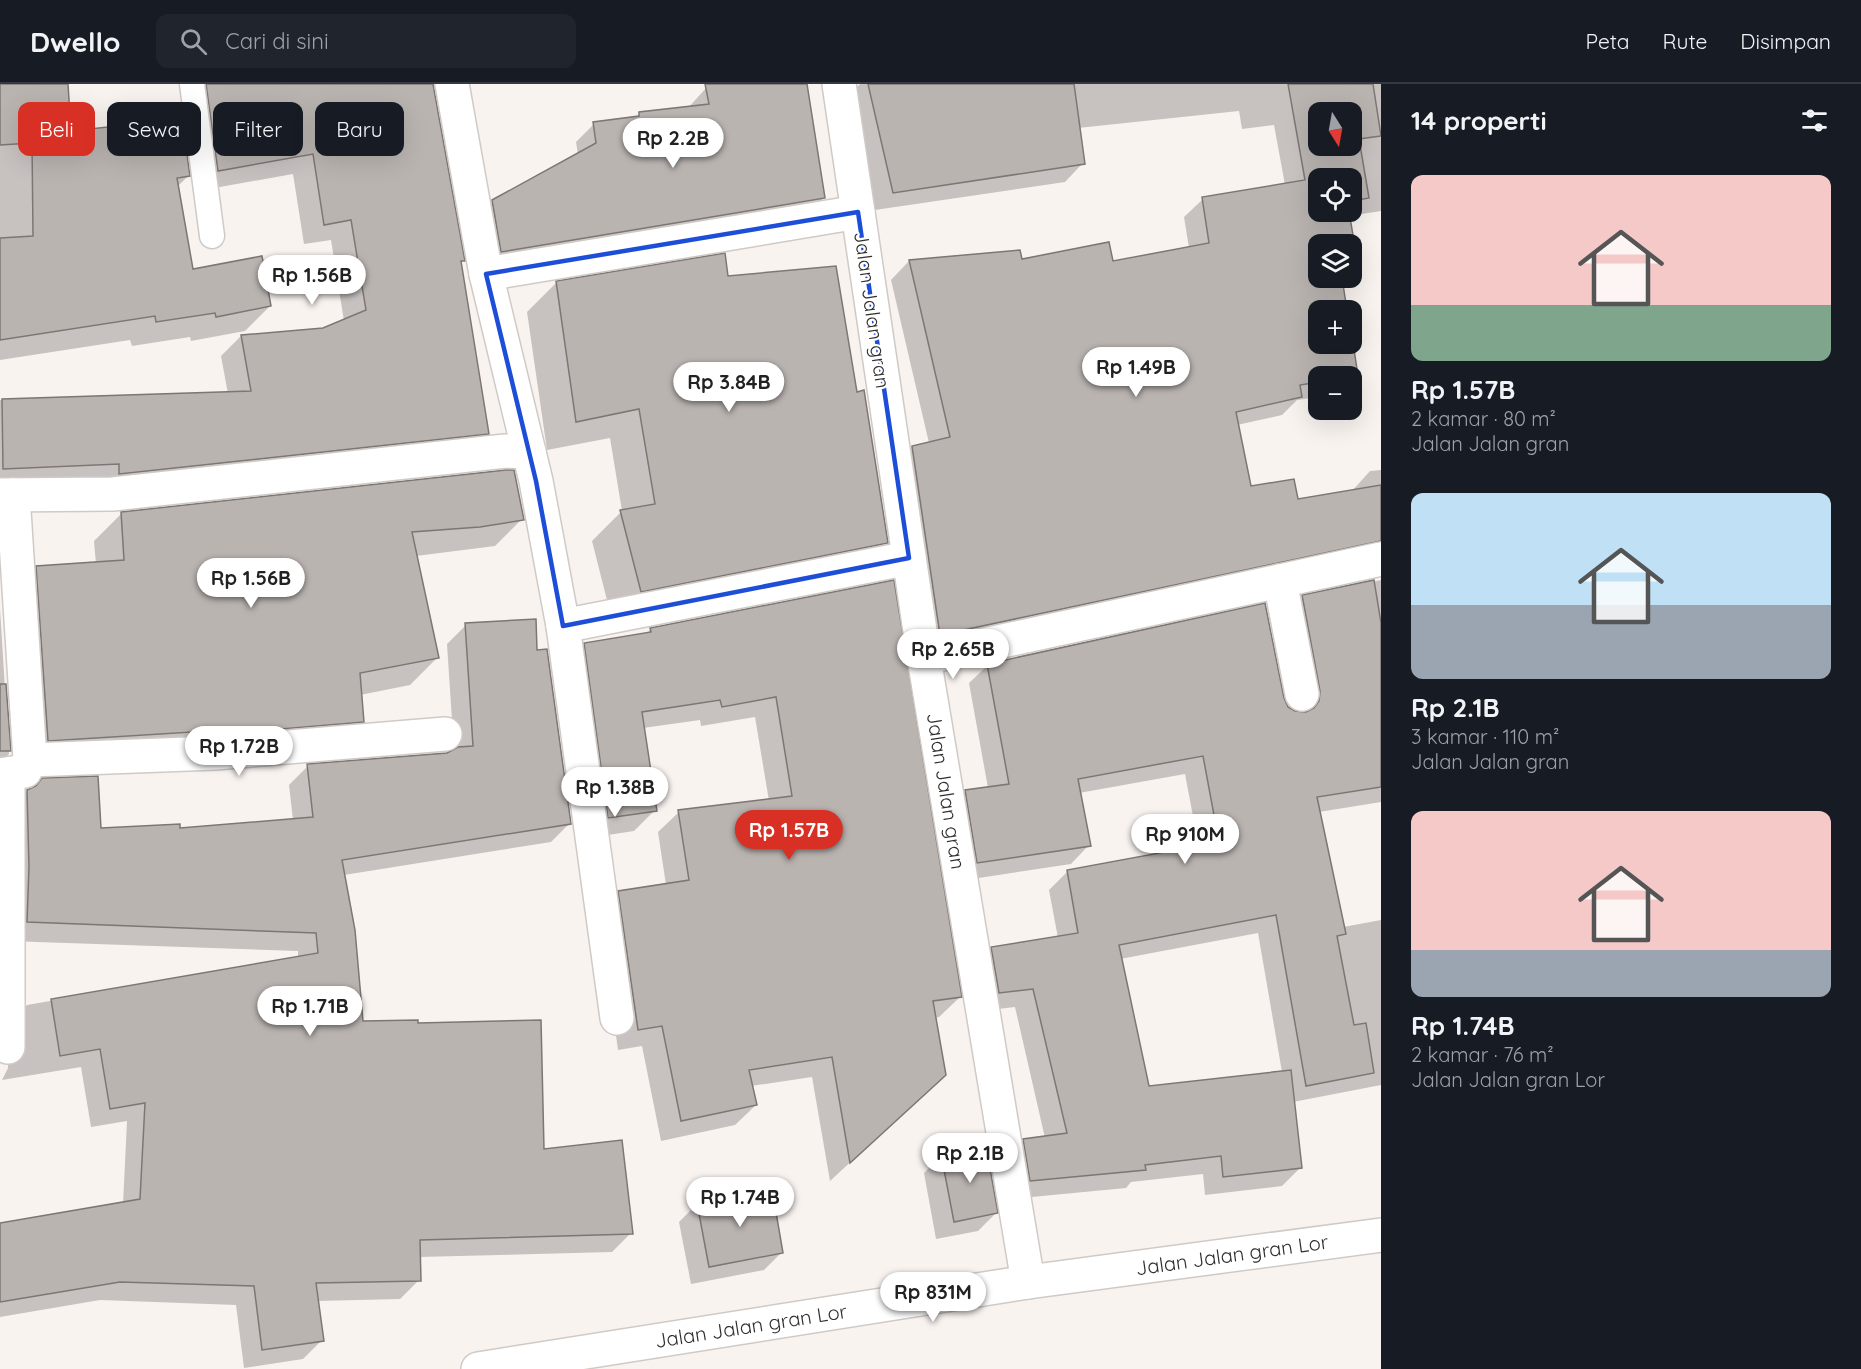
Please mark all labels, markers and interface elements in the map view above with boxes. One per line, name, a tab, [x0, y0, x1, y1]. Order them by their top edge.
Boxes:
search box	[156, 14, 576, 68]
text: Dwello	[30, 24, 120, 59]
icon: search	[177, 25, 210, 58]
text: Cari di sini	[225, 27, 329, 55]
text: Peta	[1586, 28, 1630, 54]
text: Rute	[1663, 28, 1707, 54]
text: Disimpan	[1740, 28, 1831, 54]
chip: Beli	[18, 102, 95, 156]
chip: Sewa	[107, 102, 201, 156]
chip: Filter	[213, 102, 303, 156]
chip: Baru	[315, 102, 404, 156]
north arrow	[1308, 102, 1362, 156]
map controls	[1308, 102, 1362, 420]
text: 14 properti	[1411, 104, 1547, 137]
icon: filters	[1798, 104, 1831, 137]
pin: Rp 2.2B	[618, 118, 728, 169]
text: Rp 2.2B	[637, 125, 709, 150]
button: locate	[1308, 168, 1362, 222]
icon: home	[1567, 214, 1675, 322]
street label: Jalan Jalan gran	[849, 230, 896, 390]
button: layers	[1308, 234, 1362, 288]
pin: Rp 1.56B	[250, 255, 374, 306]
text: Rp 1.56B	[272, 262, 352, 287]
button: +	[1308, 300, 1362, 354]
pin: Rp 1.49B	[1074, 347, 1198, 398]
text: Rp 1.49B	[1096, 354, 1176, 379]
pin: Rp 3.84B	[667, 362, 791, 413]
button: −	[1308, 366, 1362, 420]
text: Rp 3.84B	[687, 369, 771, 394]
text: Rp 1.57B	[1411, 373, 1515, 406]
text: 2 kamar · 80 m²	[1411, 406, 1556, 431]
text: Jalan Jalan gran	[1411, 431, 1569, 456]
icon: home	[1567, 532, 1675, 640]
pin: Rp 1.56B	[189, 558, 313, 609]
text: Rp 1.56B	[211, 565, 291, 590]
pin: Rp 2.65B	[891, 629, 1015, 680]
text: Rp 2.65B	[911, 636, 995, 661]
text: Rp 2.1B	[1411, 691, 1500, 724]
street label: Jalan Jalan gran	[922, 711, 971, 871]
text: 3 kamar · 110 m²	[1411, 724, 1559, 749]
pin: Rp 1.72B	[177, 726, 301, 777]
text: Rp 1.72B	[199, 733, 279, 758]
text: Jalan Jalan gran	[1411, 749, 1569, 774]
pin: Rp 1.38B	[553, 767, 677, 818]
text: Rp 1.38B	[575, 774, 655, 799]
pin: Rp 1.57B	[727, 810, 851, 861]
pin: Rp 910M	[1130, 814, 1240, 865]
text: Rp 1.57B	[749, 817, 829, 842]
text: Rp 910M	[1145, 821, 1225, 846]
icon: home	[1567, 850, 1675, 958]
pin: Rp 1.71B	[248, 986, 372, 1037]
text: Rp 1.71B	[271, 993, 349, 1018]
text: Rp 1.74B	[1411, 1009, 1515, 1042]
text: 2 kamar · 76 m²	[1411, 1042, 1554, 1067]
text: Jalan Jalan gran Lor	[1411, 1067, 1605, 1092]
pin: Rp 2.1B	[915, 1133, 1025, 1184]
text: Rp 2.1B	[936, 1140, 1004, 1165]
pin: Rp 1.74B	[678, 1177, 802, 1228]
text: Rp 1.74B	[700, 1184, 780, 1209]
street label: Jalan Jalan gran Lor	[1134, 1229, 1330, 1280]
pin: Rp 831M	[878, 1272, 988, 1323]
text: Rp 831M	[894, 1279, 972, 1304]
street label: Jalan Jalan gran Lor	[653, 1298, 849, 1353]

